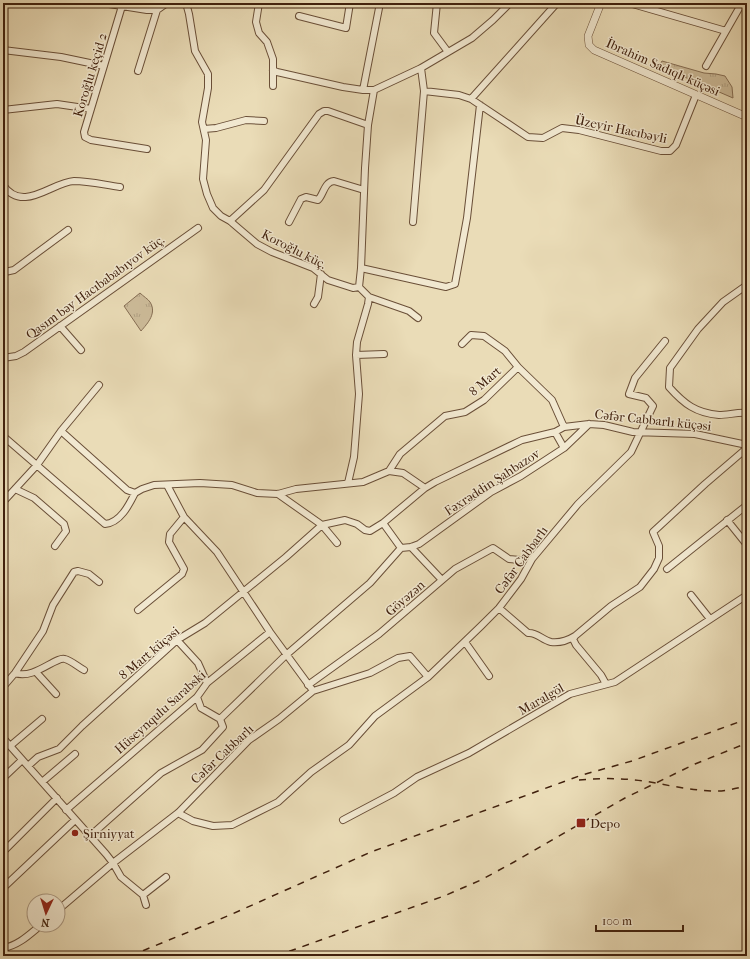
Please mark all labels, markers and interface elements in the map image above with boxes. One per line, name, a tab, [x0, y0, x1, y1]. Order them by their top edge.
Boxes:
street label: Koroğlu keçid 2	[70, 31, 111, 119]
street label: İbrahim Sadıqlı küçəsi	[603, 35, 722, 100]
street label: Üzeyir Hacıbəyli	[574, 112, 669, 146]
street label: Koroğlu küç.	[259, 226, 329, 273]
street label: Qasım bəy Hacıbababıyov küç.	[23, 232, 168, 343]
street label: 8 Mart	[466, 363, 504, 399]
street label: Cəfər Cabbarlı küçəsi	[594, 406, 712, 435]
street label: Fəxrəddin Şahbazov	[442, 445, 543, 518]
street label: Cəfər Cabbarlı	[491, 523, 551, 597]
street label: Göyəzən	[382, 577, 428, 619]
street label: 8 Mart küçəsi	[116, 623, 183, 683]
street label: Hüseynqulu Sarabski	[111, 667, 209, 757]
street label: Maralgöl	[516, 680, 567, 718]
street label: Cəfər Cabbarlı	[188, 721, 257, 787]
place label: Depo	[590, 816, 620, 831]
marker: Depo	[575, 817, 587, 829]
place label: Şirniyyat	[83, 826, 135, 841]
marker: Şirniyyat	[70, 828, 80, 838]
north arrow	[26, 893, 66, 933]
scale bar	[596, 907, 683, 933]
text: 100 m	[602, 914, 632, 928]
text: N	[40, 916, 50, 929]

